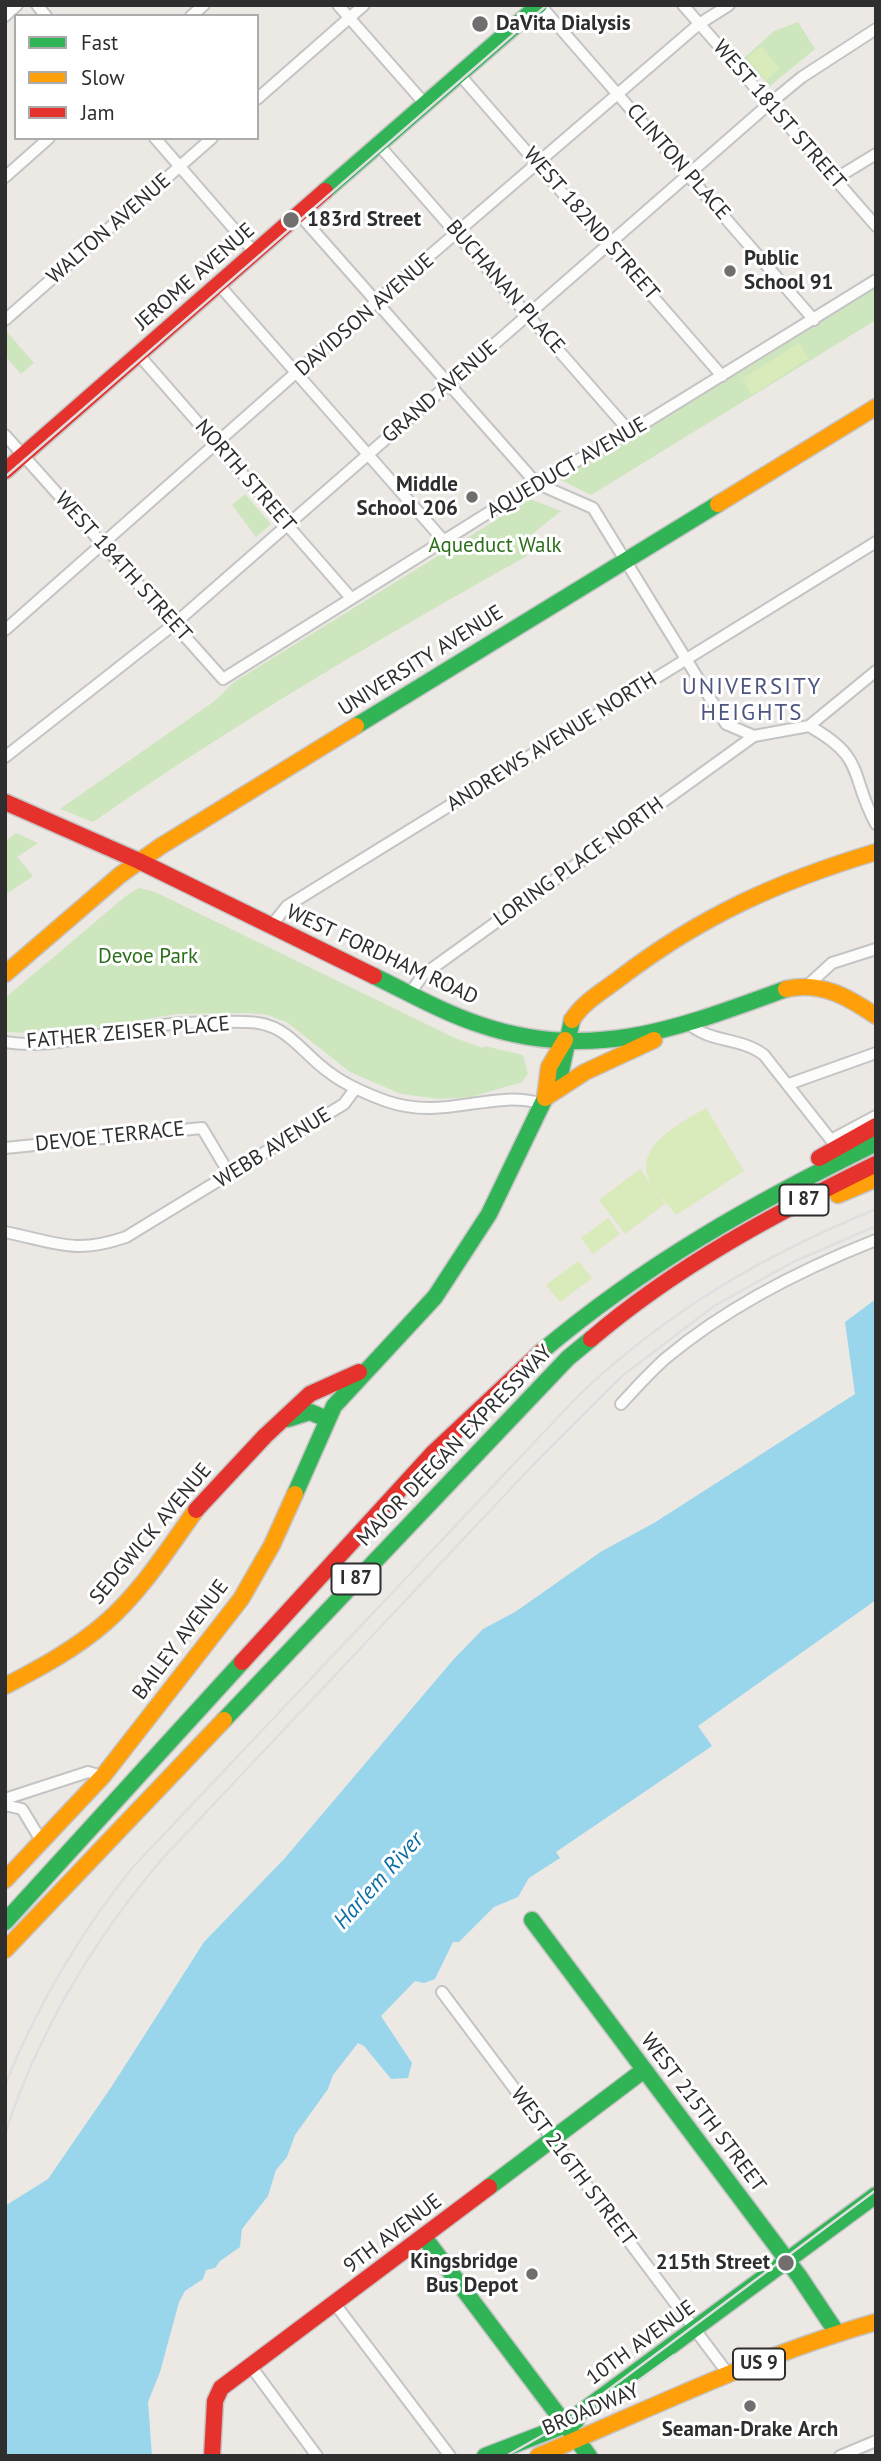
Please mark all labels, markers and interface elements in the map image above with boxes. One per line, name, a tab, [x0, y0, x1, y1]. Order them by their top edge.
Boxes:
place label: DaVita Dialysis	[496, 11, 631, 37]
legend	[14, 14, 259, 140]
marker: DaVita Dialysis	[470, 14, 490, 34]
text: Fast	[81, 29, 118, 56]
street label: WEST 181ST STREET	[707, 35, 851, 195]
text: Slow	[81, 64, 125, 91]
text: Jam	[81, 99, 115, 126]
street label: CLINTON PLACE	[621, 99, 735, 225]
street label: WEST 182ND STREET	[518, 142, 664, 306]
street label: WALTON AVENUE	[42, 168, 176, 290]
place label: 183rd Street	[307, 207, 421, 233]
marker: 183rd Street	[281, 210, 301, 230]
street label: BUCHANAN PLACE	[440, 215, 570, 359]
street label: JEROME AVENUE	[130, 218, 260, 336]
place label: Public School 91	[744, 246, 834, 296]
street label: DAVIDSON AVENUE	[291, 248, 439, 382]
marker: Public School 91	[722, 263, 738, 279]
street label: GRAND AVENUE	[377, 335, 503, 449]
street label: AQUEDUCT AVENUE	[482, 412, 652, 524]
street label: NORTH STREET	[189, 415, 301, 537]
place label: Middle School 206	[357, 472, 458, 522]
street label: WEST 184TH STREET	[49, 487, 197, 647]
marker: Middle School 206	[464, 489, 480, 505]
park label: Aqueduct Walk	[428, 533, 562, 559]
street label: UNIVERSITY AVENUE	[334, 600, 508, 722]
street label: ANDREWS AVENUE NORTH	[442, 667, 662, 817]
district label: UNIVERSITY HEIGHTS	[683, 673, 821, 727]
street label: LORING PLACE NORTH	[489, 792, 669, 932]
street label: WEST FORDHAM ROAD	[282, 900, 482, 1010]
park label: Devoe Park	[98, 944, 198, 970]
street label: FATHER ZEISER PLACE	[25, 1012, 231, 1054]
street label: WEBB AVENUE	[210, 1102, 336, 1194]
street label: DEVOE TERRACE	[34, 1117, 186, 1157]
road number: I 87	[780, 1184, 828, 1216]
street label: MAJOR DEEGAN EXPRESSWAY	[352, 1340, 558, 1552]
street label: SEDGWICK AVENUE	[85, 1458, 217, 1610]
road number: I 87	[332, 1564, 380, 1595]
street label: BAILEY AVENUE	[128, 1575, 234, 1705]
water label: Harlem River	[328, 1827, 430, 1935]
street label: WEST 215TH STREET	[635, 2029, 771, 2197]
street label: WEST 216TH STREET	[505, 2083, 641, 2251]
street label: 9TH AVENUE	[339, 2189, 447, 2279]
place label: Kingsbridge Bus Depot	[410, 2249, 518, 2299]
place label: 215th Street	[656, 2250, 770, 2276]
marker: 215th Street	[776, 2253, 796, 2273]
marker: Kingsbridge Bus Depot	[524, 2266, 540, 2282]
street label: 10TH AVENUE	[582, 2295, 700, 2391]
road number: US 9	[733, 2348, 785, 2380]
street label: BROADWAY	[539, 2378, 643, 2442]
marker: Seaman-Drake Arch	[742, 2398, 758, 2414]
place label: Seaman-Drake Arch	[662, 2417, 838, 2443]

